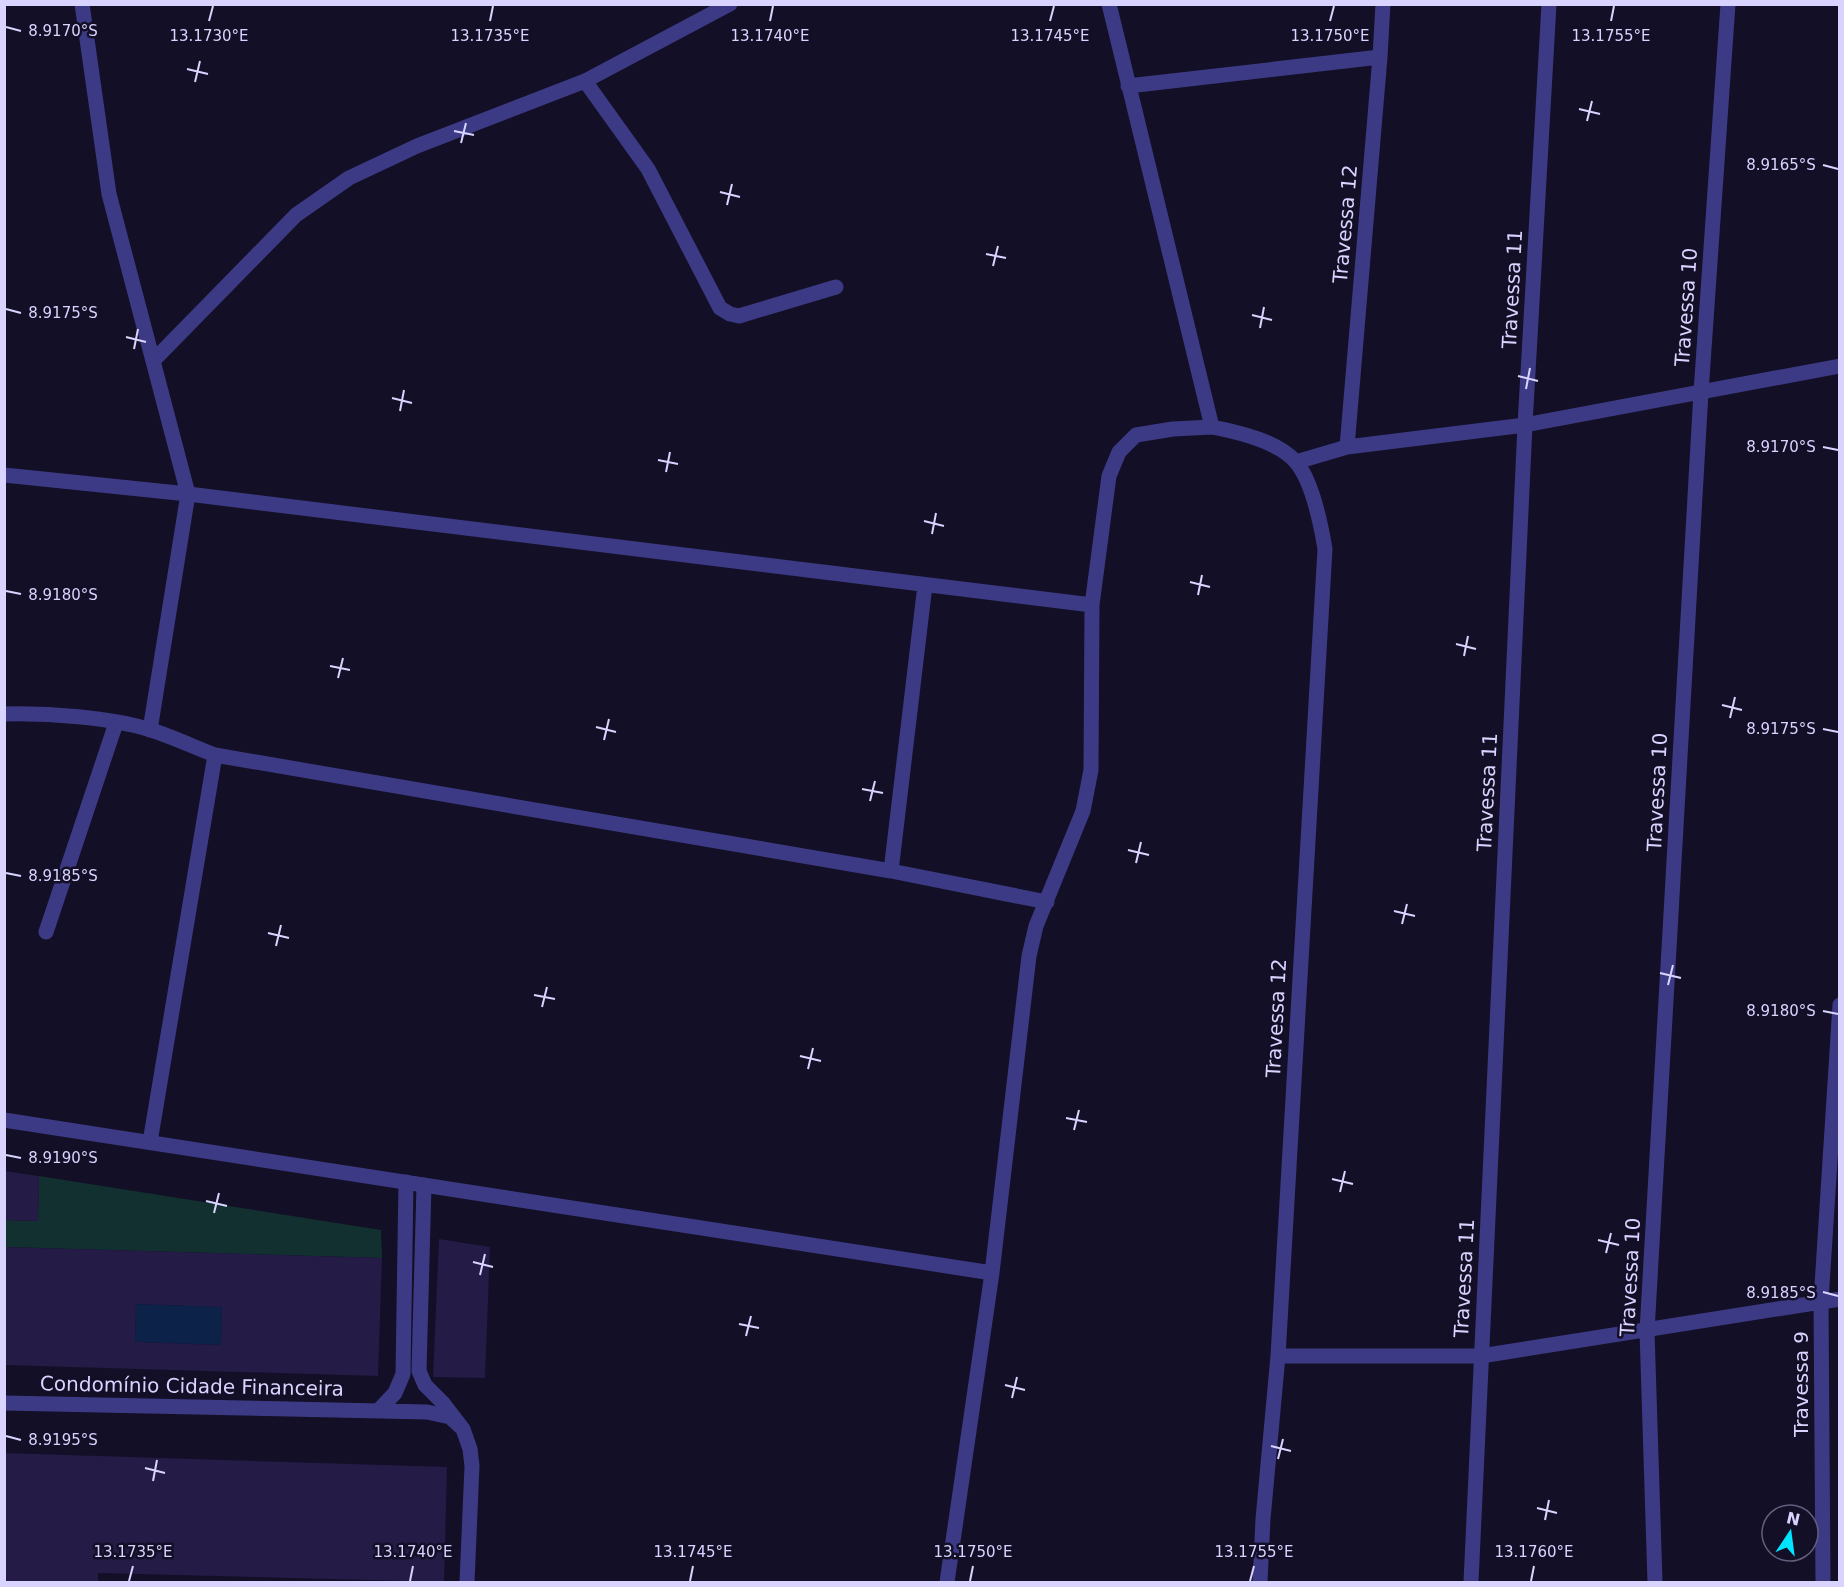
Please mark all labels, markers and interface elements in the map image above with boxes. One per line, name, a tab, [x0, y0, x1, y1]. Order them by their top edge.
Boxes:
text: 8.9170°S	[28, 22, 98, 40]
text: 13.1730°E	[169, 27, 249, 45]
text: 13.1735°E	[450, 27, 530, 45]
text: 13.1740°E	[730, 27, 810, 45]
text: 13.1745°E	[1010, 27, 1090, 45]
text: 13.1750°E	[1290, 27, 1370, 45]
text: 13.1755°E	[1571, 27, 1651, 45]
text: 8.9165°S	[1746, 156, 1816, 174]
street label: Travessa 12	[1328, 164, 1362, 285]
street label: Travessa 11	[1497, 229, 1527, 350]
street label: Travessa 10	[1670, 247, 1702, 368]
text: 8.9175°S	[28, 304, 98, 322]
text: 8.9170°S	[1746, 438, 1816, 456]
text: 8.9180°S	[28, 586, 98, 604]
text: 8.9175°S	[1746, 720, 1816, 738]
street label: Travessa 11	[1472, 732, 1502, 853]
street label: Travessa 10	[1642, 732, 1672, 853]
text: 8.9185°S	[28, 867, 98, 885]
street label: Travessa 12	[1261, 958, 1291, 1079]
text: 8.9180°S	[1746, 1002, 1816, 1020]
text: 8.9190°S	[28, 1149, 98, 1167]
street label: Travessa 10	[1615, 1217, 1645, 1338]
street label: Travessa 11	[1449, 1218, 1479, 1339]
text: 8.9185°S	[1746, 1284, 1816, 1302]
street label: Travessa 9	[1789, 1331, 1813, 1438]
street label: Condomínio Cidade Financeira	[40, 1371, 344, 1401]
text: 8.9195°S	[28, 1431, 98, 1449]
north arrow	[1760, 1503, 1820, 1563]
text: N	[1785, 1508, 1802, 1530]
text: 13.1735°E	[93, 1543, 173, 1561]
text: 13.1740°E	[373, 1543, 453, 1561]
text: 13.1745°E	[653, 1543, 733, 1561]
text: 13.1750°E	[933, 1543, 1013, 1561]
text: 13.1755°E	[1214, 1543, 1294, 1561]
text: 13.1760°E	[1494, 1543, 1574, 1561]

